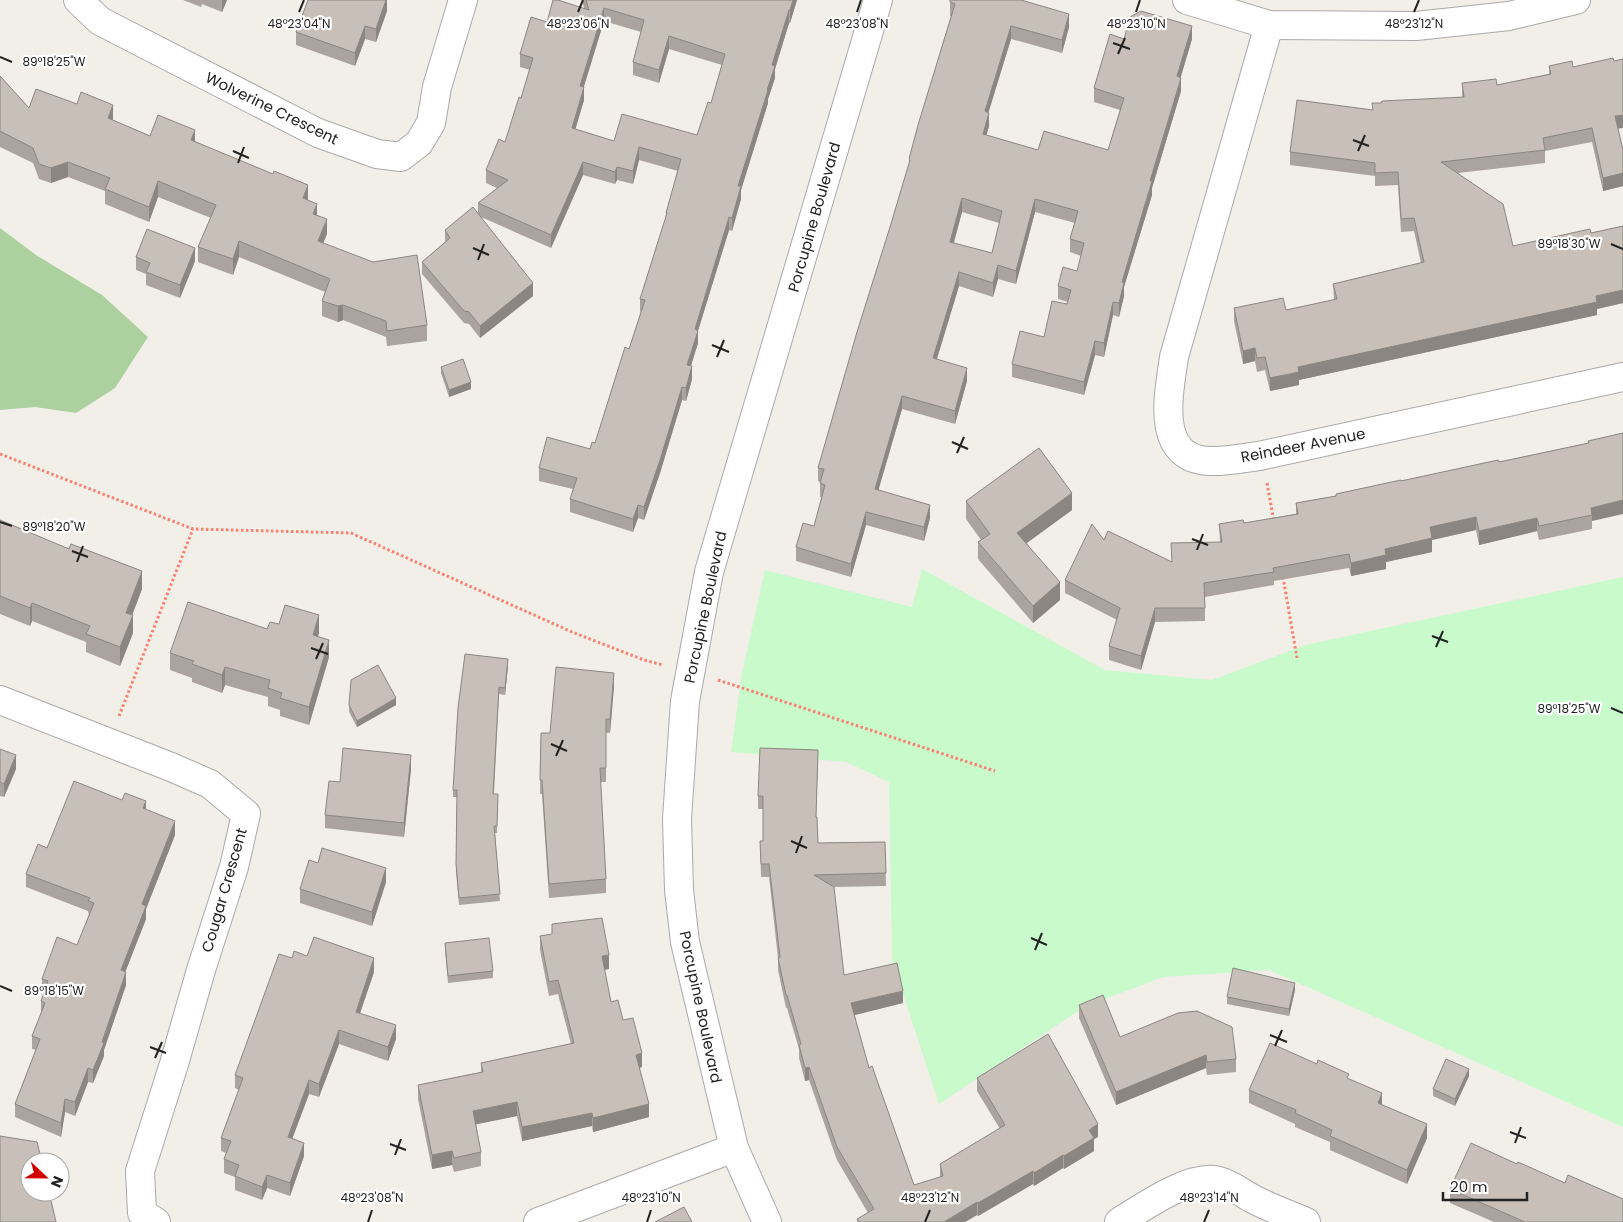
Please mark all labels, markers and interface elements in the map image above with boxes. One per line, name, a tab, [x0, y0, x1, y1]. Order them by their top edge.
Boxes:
text: 48°23'04"N	[268, 15, 330, 32]
text: 48°23'06"N	[546, 15, 610, 32]
text: 48°23'08"N	[826, 15, 888, 32]
text: 48°23'10"N	[1106, 15, 1166, 32]
text: 48°23'12"N	[1385, 15, 1443, 32]
text: 89°18'25"W	[22, 53, 86, 70]
street label: Wolverine Crescent	[202, 67, 342, 149]
street label: Porcupine Boulevard	[783, 140, 845, 294]
text: 89°18'30"W	[1537, 235, 1601, 252]
street label: Reindeer Avenue	[1239, 423, 1367, 467]
text: 89°18'20"W	[22, 518, 86, 535]
street label: Porcupine Boulevard	[679, 529, 731, 685]
text: 89°18'25"W	[1537, 700, 1601, 717]
street label: Cougar Crescent	[196, 825, 252, 955]
street label: Porcupine Boulevard	[675, 929, 727, 1085]
text: 89°18'15"W	[24, 982, 84, 999]
north arrow	[20, 1152, 70, 1202]
scale bar	[1443, 1170, 1527, 1202]
text: N	[46, 1173, 68, 1190]
text: 20 m	[1450, 1176, 1488, 1197]
text: 48°23'08"N	[341, 1189, 403, 1206]
text: 48°23'10"N	[621, 1189, 681, 1206]
text: 48°23'12"N	[901, 1189, 959, 1206]
text: 48°23'14"N	[1179, 1189, 1239, 1206]

